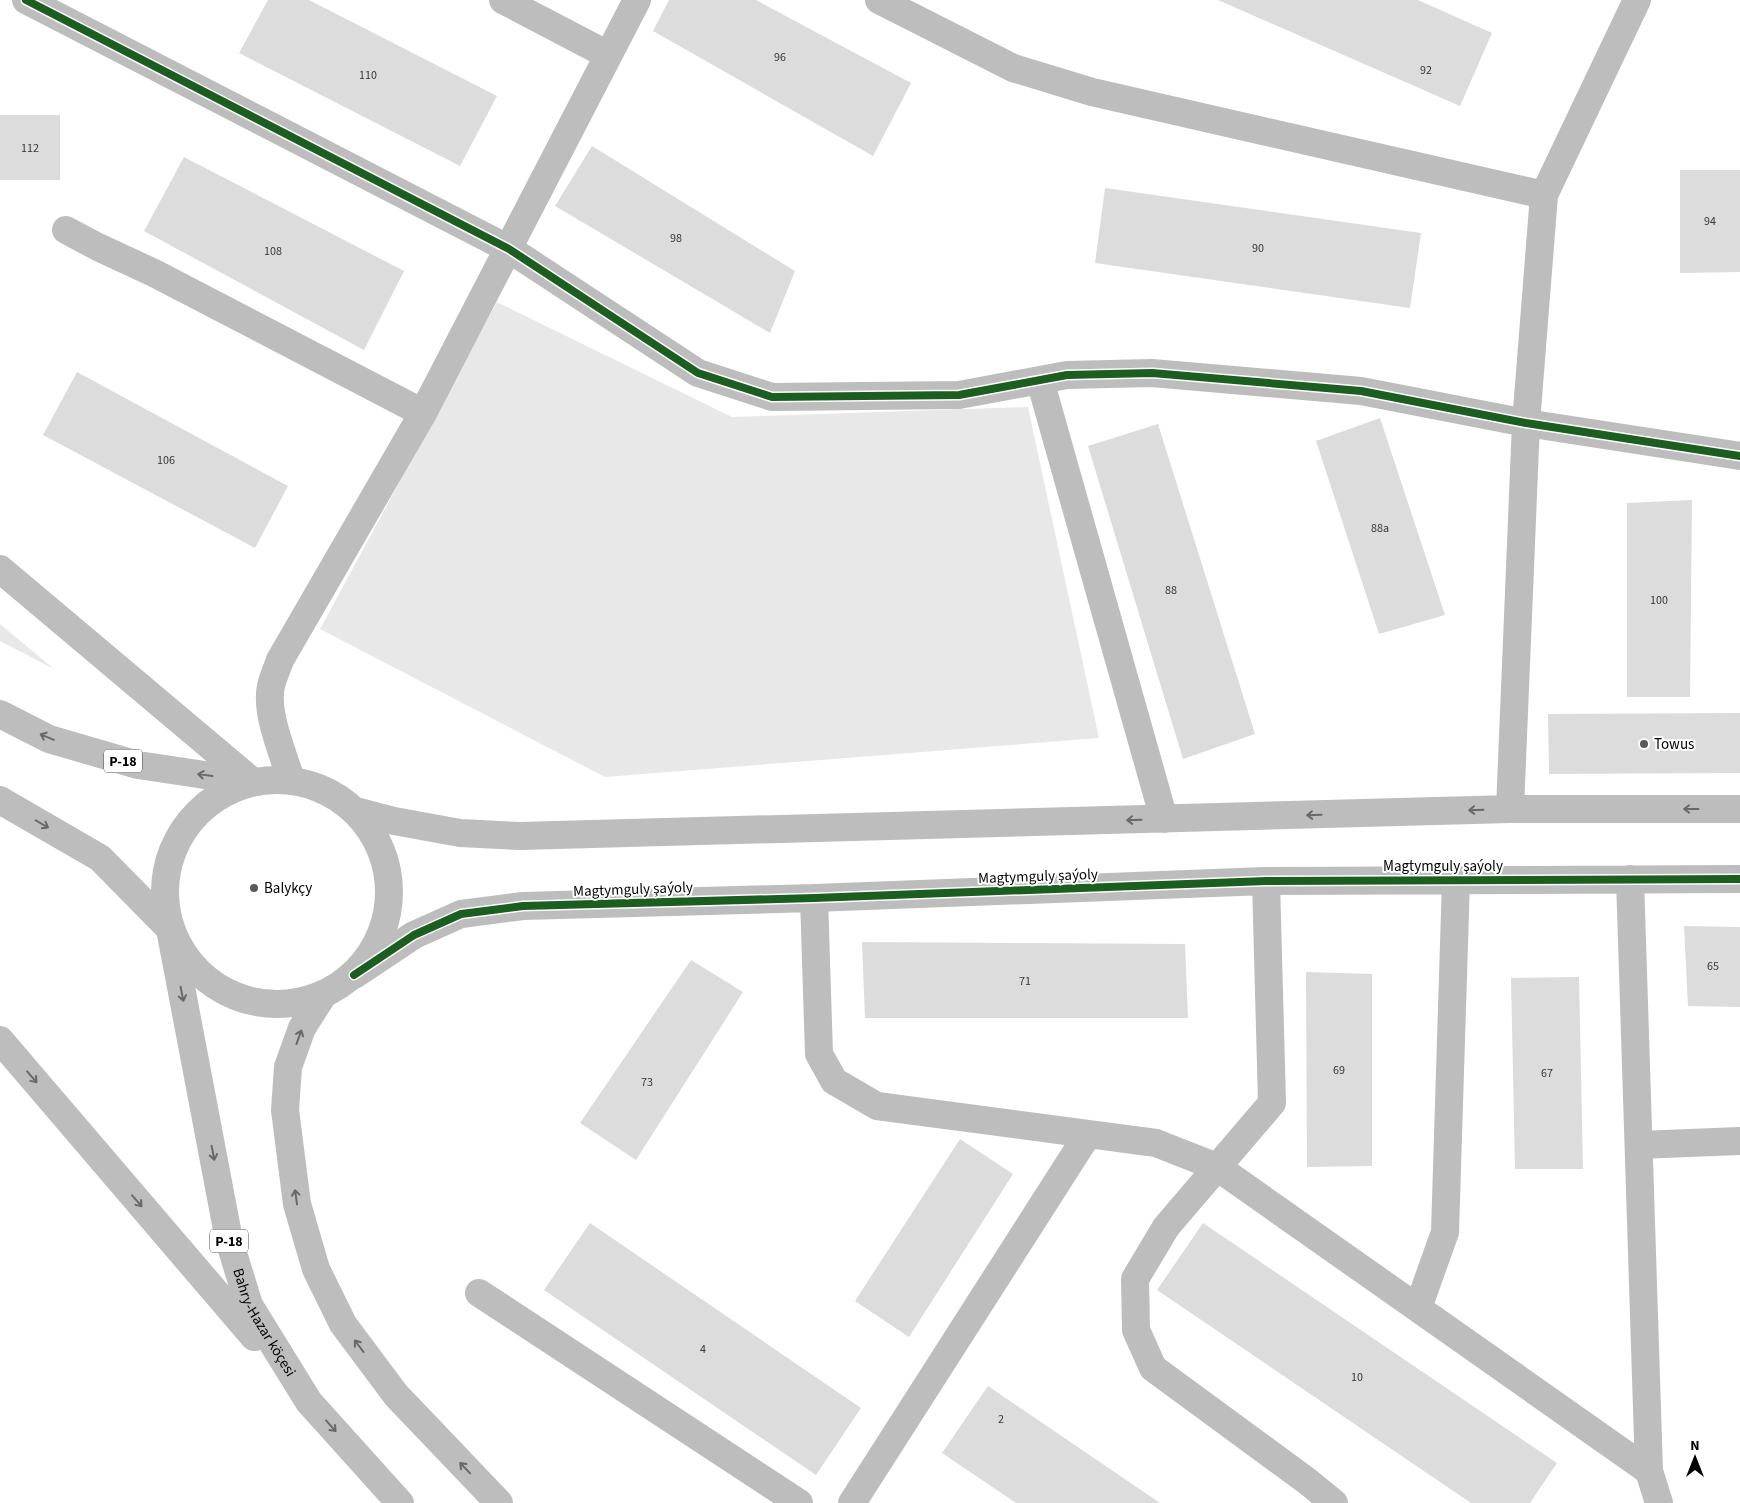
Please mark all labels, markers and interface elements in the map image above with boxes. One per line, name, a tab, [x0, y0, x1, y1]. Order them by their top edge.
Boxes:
house number: 96	[774, 49, 786, 66]
house number: 92	[1420, 62, 1432, 79]
house number: 110	[359, 67, 377, 84]
house number: 112	[21, 140, 39, 157]
house number: 94	[1704, 213, 1716, 230]
house number: 98	[670, 230, 682, 247]
house number: 90	[1252, 240, 1264, 257]
house number: 108	[264, 243, 282, 260]
house number: 106	[157, 452, 175, 469]
house number: 88а	[1371, 520, 1389, 537]
house number: 88	[1165, 582, 1177, 599]
house number: 100	[1650, 592, 1668, 609]
one-way arrow	[40, 732, 55, 742]
place label: Towus	[1654, 734, 1694, 755]
marker: Towus	[1638, 738, 1650, 750]
road number: P-18	[104, 749, 142, 772]
one-way arrow	[197, 770, 213, 780]
one-way arrow	[1684, 804, 1700, 814]
one-way arrow	[1469, 805, 1485, 815]
one-way arrow	[1306, 810, 1322, 819]
one-way arrow	[1126, 815, 1142, 824]
one-way arrow	[34, 820, 49, 830]
street label: Magtymguly şaýoly	[1383, 856, 1503, 877]
street label: Magtymguly şaýoly	[978, 864, 1098, 889]
street label: Magtymguly şaýoly	[573, 877, 693, 902]
place label: Balykçy	[264, 878, 312, 899]
marker: Balykçy	[248, 882, 260, 894]
house number: 65	[1707, 958, 1719, 975]
house number: 71	[1019, 973, 1031, 990]
one-way arrow	[178, 985, 188, 1001]
one-way arrow	[295, 1030, 304, 1046]
house number: 69	[1333, 1062, 1345, 1079]
house number: 67	[1541, 1065, 1553, 1082]
one-way arrow	[26, 1071, 37, 1084]
house number: 73	[641, 1074, 653, 1091]
one-way arrow	[208, 1145, 218, 1161]
one-way arrow	[291, 1190, 301, 1206]
one-way arrow	[132, 1194, 143, 1207]
road number: P-18	[210, 1230, 248, 1252]
street label: Bahry-Hazar köçesi	[227, 1266, 301, 1381]
one-way arrow	[354, 1339, 364, 1353]
house number: 4	[700, 1341, 706, 1358]
house number: 10	[1351, 1369, 1363, 1386]
house number: 2	[998, 1411, 1004, 1428]
one-way arrow	[325, 1419, 337, 1432]
north arrow	[1670, 1433, 1720, 1483]
text: N	[1690, 1436, 1700, 1456]
one-way arrow	[459, 1462, 471, 1474]

